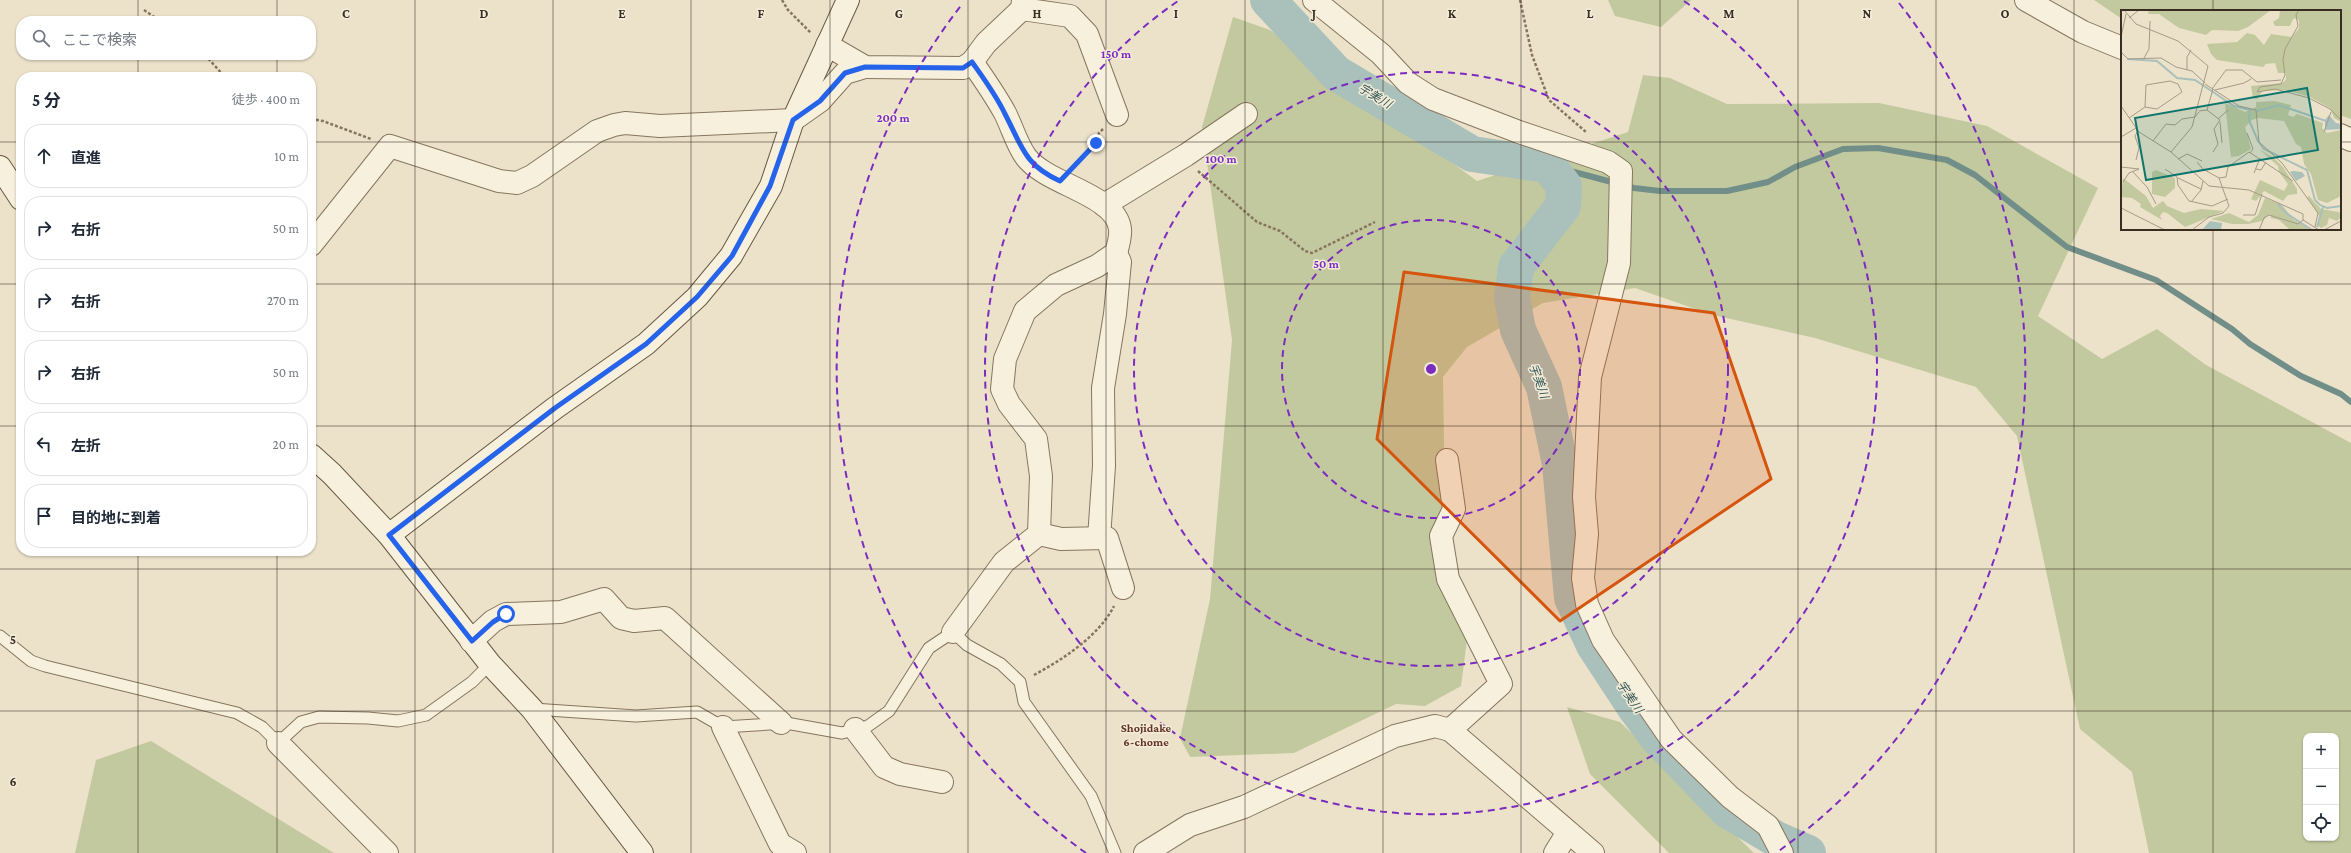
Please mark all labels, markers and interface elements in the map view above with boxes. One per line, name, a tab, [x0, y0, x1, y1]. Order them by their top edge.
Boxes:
text: C	[342, 6, 350, 21]
text: D	[480, 6, 489, 21]
text: E	[618, 6, 626, 21]
text: F	[758, 6, 765, 21]
text: G	[895, 6, 903, 21]
text: H	[1033, 6, 1042, 21]
text: I	[1174, 6, 1178, 21]
text: J	[1310, 6, 1316, 21]
text: K	[1448, 6, 1457, 21]
text: L	[1587, 6, 1594, 21]
text: M	[1723, 6, 1735, 21]
text: N	[1863, 6, 1872, 21]
text: O	[2001, 6, 2010, 21]
inset map	[2121, 10, 2341, 230]
search box	[16, 16, 316, 60]
icon: search	[30, 27, 52, 49]
text: ここで検索	[62, 32, 137, 48]
text: 150 m	[1101, 47, 1132, 61]
water label: 宇美川	[1356, 81, 1396, 112]
text: 5 分	[32, 91, 61, 110]
text: 徒歩 · 400 m	[232, 92, 300, 107]
text: 200 m	[876, 111, 910, 125]
route end	[1087, 134, 1105, 152]
icon: ahead	[33, 145, 55, 167]
text: 10 m	[274, 149, 299, 164]
text: 直進	[71, 150, 101, 166]
text: 100 m	[1205, 152, 1238, 166]
icon: right	[33, 217, 55, 239]
text: 50 m	[273, 221, 299, 236]
text: 右折	[71, 222, 101, 238]
text: 50 m	[1313, 257, 1340, 271]
icon: right	[33, 289, 55, 311]
text: 270 m	[267, 293, 299, 308]
text: 右折	[71, 294, 101, 310]
icon: right	[33, 361, 55, 383]
centre of rings	[1424, 362, 1438, 376]
water label: 宇美川	[1526, 362, 1552, 402]
text: 50 m	[273, 365, 299, 380]
text: 右折	[71, 366, 101, 382]
icon: left	[33, 433, 55, 455]
text: 20 m	[273, 437, 299, 452]
text: 左折	[71, 438, 101, 454]
icon: arrive	[33, 505, 55, 527]
text: 目的地に到着	[71, 510, 161, 526]
route start	[497, 605, 515, 623]
text: 5	[10, 632, 16, 647]
water label: 宇美川	[1614, 678, 1647, 717]
district label: Shojidake 6-chome	[1121, 721, 1172, 749]
map controls	[2303, 733, 2339, 841]
button: +	[2303, 733, 2339, 769]
button: −	[2303, 769, 2339, 805]
text: 6	[9, 774, 17, 789]
button: locate	[2303, 805, 2339, 841]

